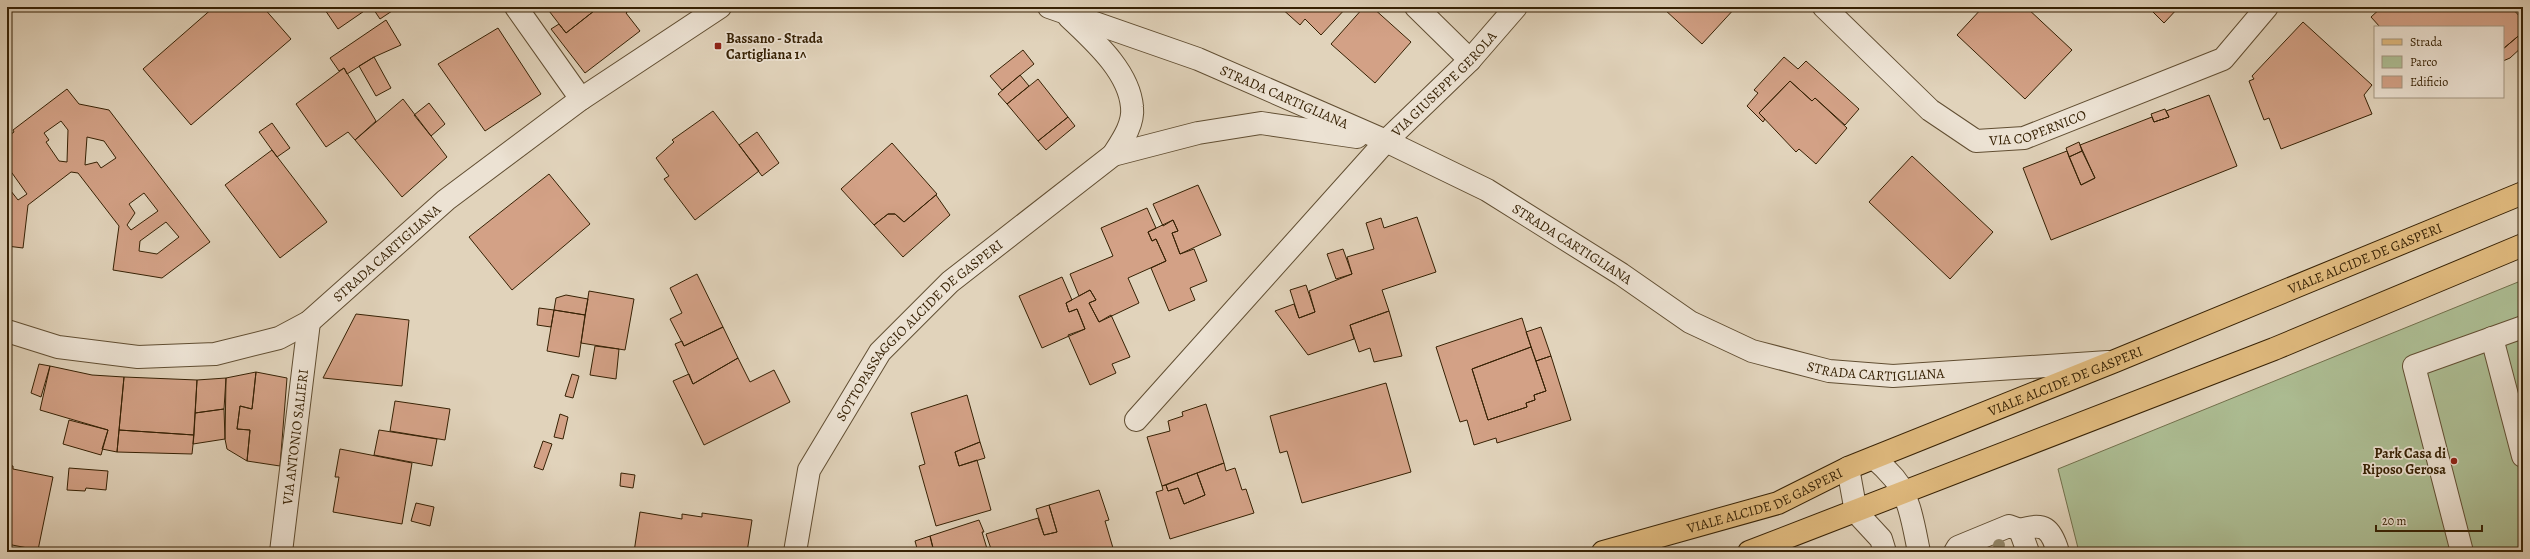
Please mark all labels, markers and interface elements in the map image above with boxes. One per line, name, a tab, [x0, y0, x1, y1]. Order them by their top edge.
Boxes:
legend	[2374, 26, 2504, 98]
street label: VIA GIUSEPPE GEROLA	[1387, 27, 1501, 142]
place label: Bassano - Strada Cartigliana 1^	[726, 29, 823, 64]
text: Strada	[2410, 34, 2443, 50]
marker: Bassano - Strada Cartigliana 1^	[713, 41, 723, 51]
text: Parco	[2410, 54, 2437, 70]
street label: STRADA CARTIGLIANA	[1217, 61, 1352, 134]
text: Edificio	[2410, 74, 2448, 90]
street label: VIA COPERNICO	[1988, 105, 2089, 150]
street label: STRADA CARTIGLIANA	[1509, 199, 1636, 289]
street label: STRADA CARTIGLIANA	[329, 200, 445, 306]
street label: VIALE ALCIDE DE GASPERI	[2284, 218, 2445, 299]
street label: SOTTOPASSAGGIO ALCIDE DE GASPERI	[832, 235, 1007, 425]
street label: VIALE ALCIDE DE GASPERI	[1984, 342, 2146, 421]
street label: STRADA CARTIGLIANA	[1805, 357, 1946, 386]
street label: VIA ANTONIO SALIERI	[278, 368, 313, 507]
place label: Park Casa di Riposo Gerosa	[2362, 444, 2446, 479]
marker: Park Casa di Riposo Gerosa	[2449, 456, 2459, 466]
street label: VIALE ALCIDE DE GASPERI	[1684, 463, 1846, 538]
scale bar	[2376, 507, 2482, 533]
text: 20 m	[2382, 513, 2406, 529]

